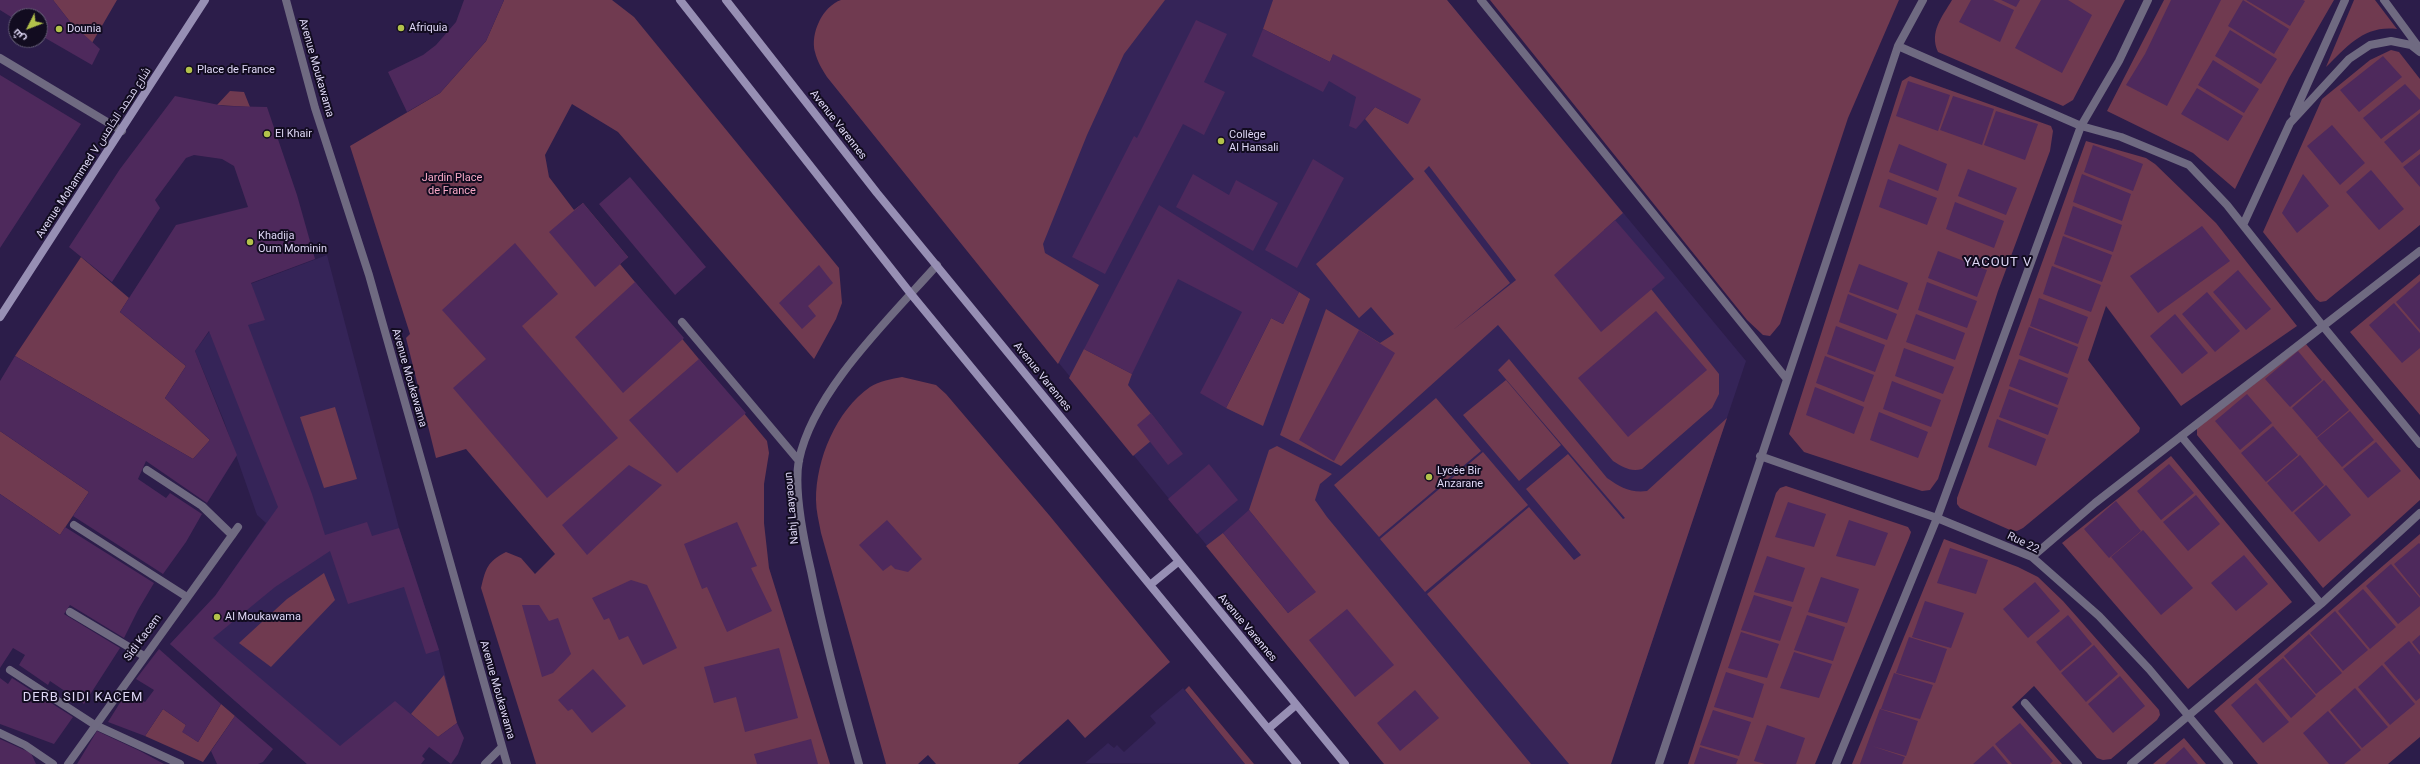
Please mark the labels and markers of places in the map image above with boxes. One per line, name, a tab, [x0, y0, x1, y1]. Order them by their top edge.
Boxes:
place label: Afriquia	[409, 21, 447, 35]
place label: Dounia	[67, 22, 101, 36]
marker: Afriquia	[396, 23, 406, 33]
marker: Dounia	[54, 24, 64, 34]
place label: Place de France	[197, 63, 275, 77]
marker: Place de France	[184, 65, 194, 75]
place label: El Khair	[275, 127, 312, 141]
place label: Collège Al Hansali	[1229, 128, 1278, 154]
marker: El Khair	[262, 129, 272, 139]
marker: Collège Al Hansali	[1216, 136, 1226, 146]
place label: Khadija Oum Mominin	[258, 229, 327, 255]
marker: Khadija Oum Mominin	[245, 237, 255, 247]
place label: Lycée Bir Anzarane	[1437, 464, 1483, 490]
marker: Lycée Bir Anzarane	[1424, 472, 1434, 482]
place label: Al Moukawama	[225, 610, 301, 624]
marker: Al Moukawama	[212, 612, 222, 622]

